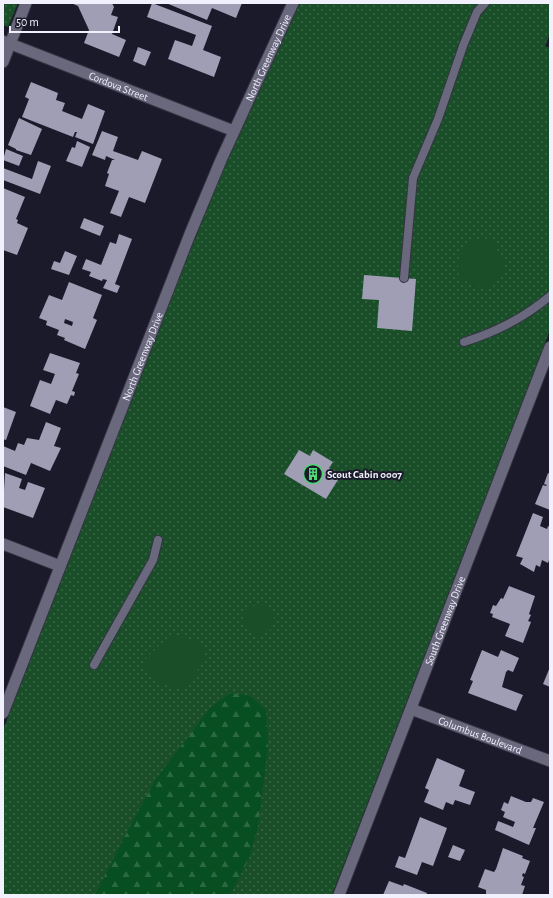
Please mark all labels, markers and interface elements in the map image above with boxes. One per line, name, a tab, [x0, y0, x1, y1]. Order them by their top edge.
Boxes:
scale bar	[10, 8, 119, 34]
street label: North Greenway Drive	[244, 13, 293, 103]
text: 50 m	[16, 16, 39, 28]
street label: Cordova Street	[87, 70, 150, 103]
street label: North Greenway Drive	[120, 310, 165, 402]
building icon: Scout Cabin 0007	[302, 463, 324, 485]
place label: Scout Cabin 0007	[327, 469, 402, 480]
street label: South Greenway Drive	[423, 575, 467, 667]
street label: Columbus Boulevard	[437, 715, 524, 756]

